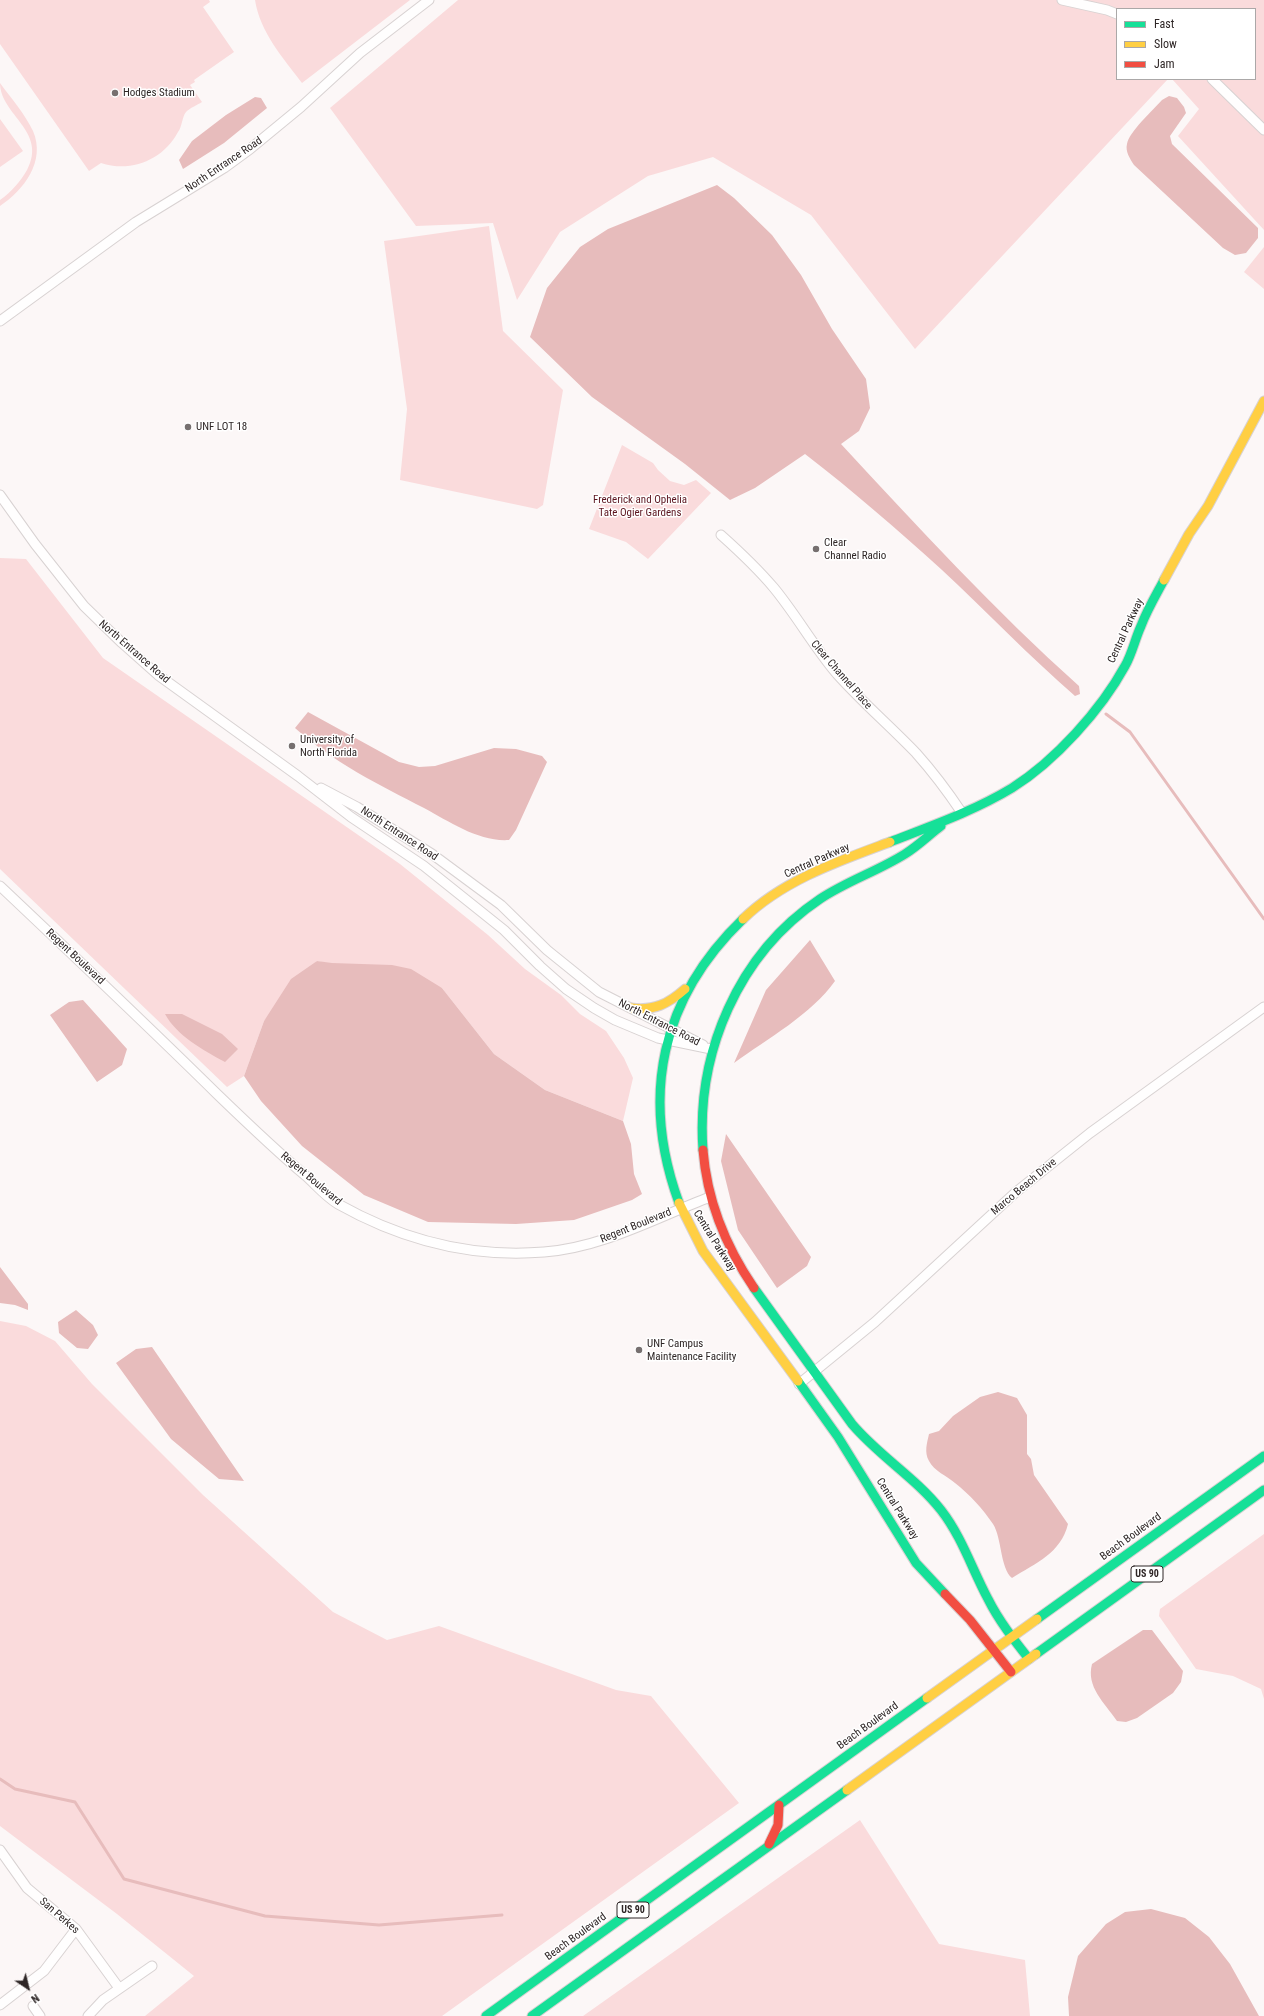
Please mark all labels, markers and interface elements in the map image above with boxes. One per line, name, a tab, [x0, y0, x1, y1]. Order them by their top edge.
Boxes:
legend	[1116, 8, 1256, 80]
text: Fast	[1154, 17, 1174, 31]
text: Slow	[1154, 37, 1177, 51]
text: Jam	[1154, 57, 1175, 71]
place label: Hodges Stadium	[123, 86, 195, 100]
marker: Hodges Stadium	[110, 88, 120, 98]
street label: North Entrance Road	[183, 134, 265, 196]
place label: UNF LOT 18	[196, 420, 247, 434]
marker: UNF LOT 18	[183, 422, 193, 432]
park label: Frederick and Ophelia Tate Ogier Gardens	[593, 493, 687, 519]
place label: Clear Channel Radio	[824, 536, 886, 562]
marker: Clear Channel Radio	[811, 544, 821, 554]
street label: Central Parkway	[1105, 597, 1147, 665]
street label: North Entrance Road	[96, 618, 172, 686]
street label: Clear Channel Place	[808, 638, 874, 712]
place label: University of North Florida	[300, 733, 357, 759]
marker: University of North Florida	[287, 741, 297, 751]
street label: North Entrance Road	[358, 804, 440, 864]
street label: Central Parkway	[782, 841, 852, 881]
street label: Regent Boulevard	[43, 926, 107, 988]
street label: North Entrance Road	[616, 997, 702, 1049]
street label: Regent Boulevard	[278, 1150, 344, 1208]
street label: Marco Beach Drive	[989, 1156, 1059, 1218]
street label: Regent Boulevard	[598, 1206, 674, 1246]
street label: Central Parkway	[690, 1208, 738, 1274]
place label: UNF Campus Maintenance Facility	[647, 1337, 736, 1363]
marker: UNF Campus Maintenance Facility	[634, 1345, 644, 1355]
street label: Central Parkway	[873, 1476, 921, 1542]
street label: Beach Boulevard	[1098, 1510, 1164, 1564]
road number: US 90	[1131, 1566, 1163, 1582]
street label: Beach Boulevard	[835, 1699, 901, 1753]
street label: San Perkes	[36, 1895, 82, 1937]
road number: US 90	[617, 1902, 649, 1918]
street label: Beach Boulevard	[543, 1910, 609, 1964]
north arrow	[8, 1968, 48, 2008]
text: N	[29, 1991, 42, 2005]

